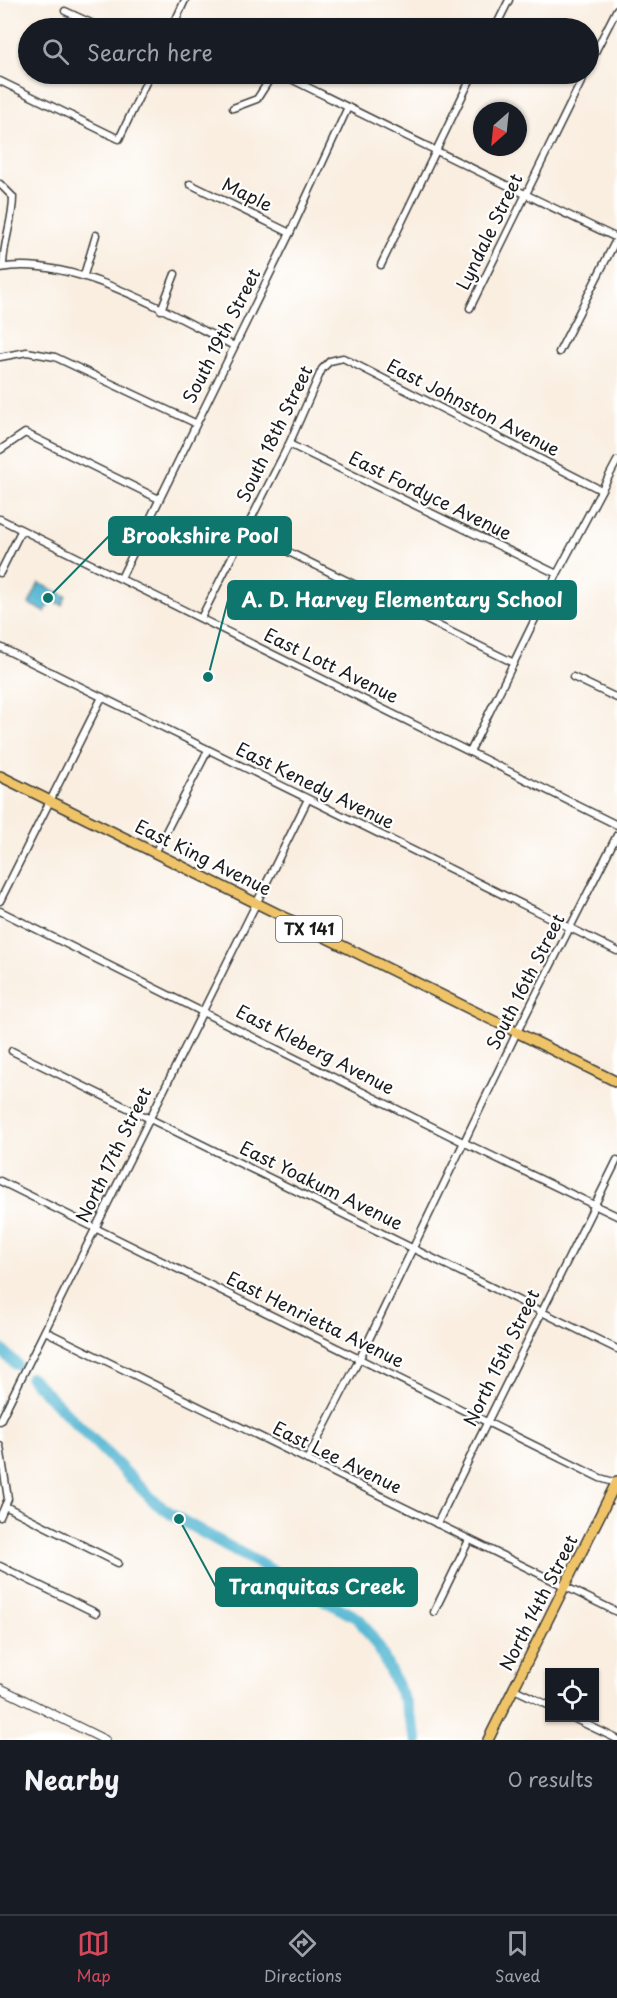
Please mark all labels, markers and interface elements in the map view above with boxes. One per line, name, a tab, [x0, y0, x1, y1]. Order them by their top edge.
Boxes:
search box	[18, 18, 599, 84]
icon: search	[39, 35, 72, 68]
text: Search here	[87, 35, 213, 68]
north arrow	[473, 102, 527, 156]
street label: Lyndale Street	[449, 168, 529, 294]
street label: Maple	[218, 170, 278, 217]
street label: South 19th Street	[175, 263, 266, 407]
street label: East Johnston Avenue	[382, 351, 565, 462]
street label: South 18th Street	[229, 360, 318, 506]
street label: East Fordyce Avenue	[345, 443, 517, 546]
callout: Brookshire Pool	[109, 517, 291, 555]
text: Brookshire Pool	[121, 520, 279, 550]
callout: A. D. Harvey Elementary School	[228, 581, 576, 619]
text: A. D. Harvey Elementary School	[240, 584, 563, 614]
street label: East Lott Avenue	[260, 620, 404, 709]
street label: East Kenedy Avenue	[232, 735, 400, 835]
street label: East King Avenue	[131, 812, 277, 901]
street label: South 16th Street	[479, 909, 571, 1054]
road number: TX 141	[276, 916, 342, 942]
street label: East Kleberg Avenue	[232, 997, 400, 1100]
street label: North 17th Street	[68, 1082, 157, 1227]
street label: East Yoakum Avenue	[236, 1133, 408, 1236]
street label: East Henrietta Avenue	[222, 1264, 409, 1374]
street label: North 15th Street	[456, 1284, 546, 1430]
street label: East Lee Avenue	[269, 1414, 407, 1500]
street label: North 14th Street	[492, 1530, 584, 1675]
callout: Tranquitas Creek	[216, 1568, 417, 1606]
text: Tranquitas Creek	[229, 1571, 406, 1601]
map controls	[545, 1668, 599, 1722]
button: locate	[545, 1668, 599, 1722]
text: Nearby	[24, 1760, 119, 1799]
text: 0 results	[508, 1764, 593, 1794]
tab: Map	[77, 1927, 111, 1987]
tab: Directions	[264, 1927, 342, 1987]
tab: Saved	[495, 1927, 540, 1987]

